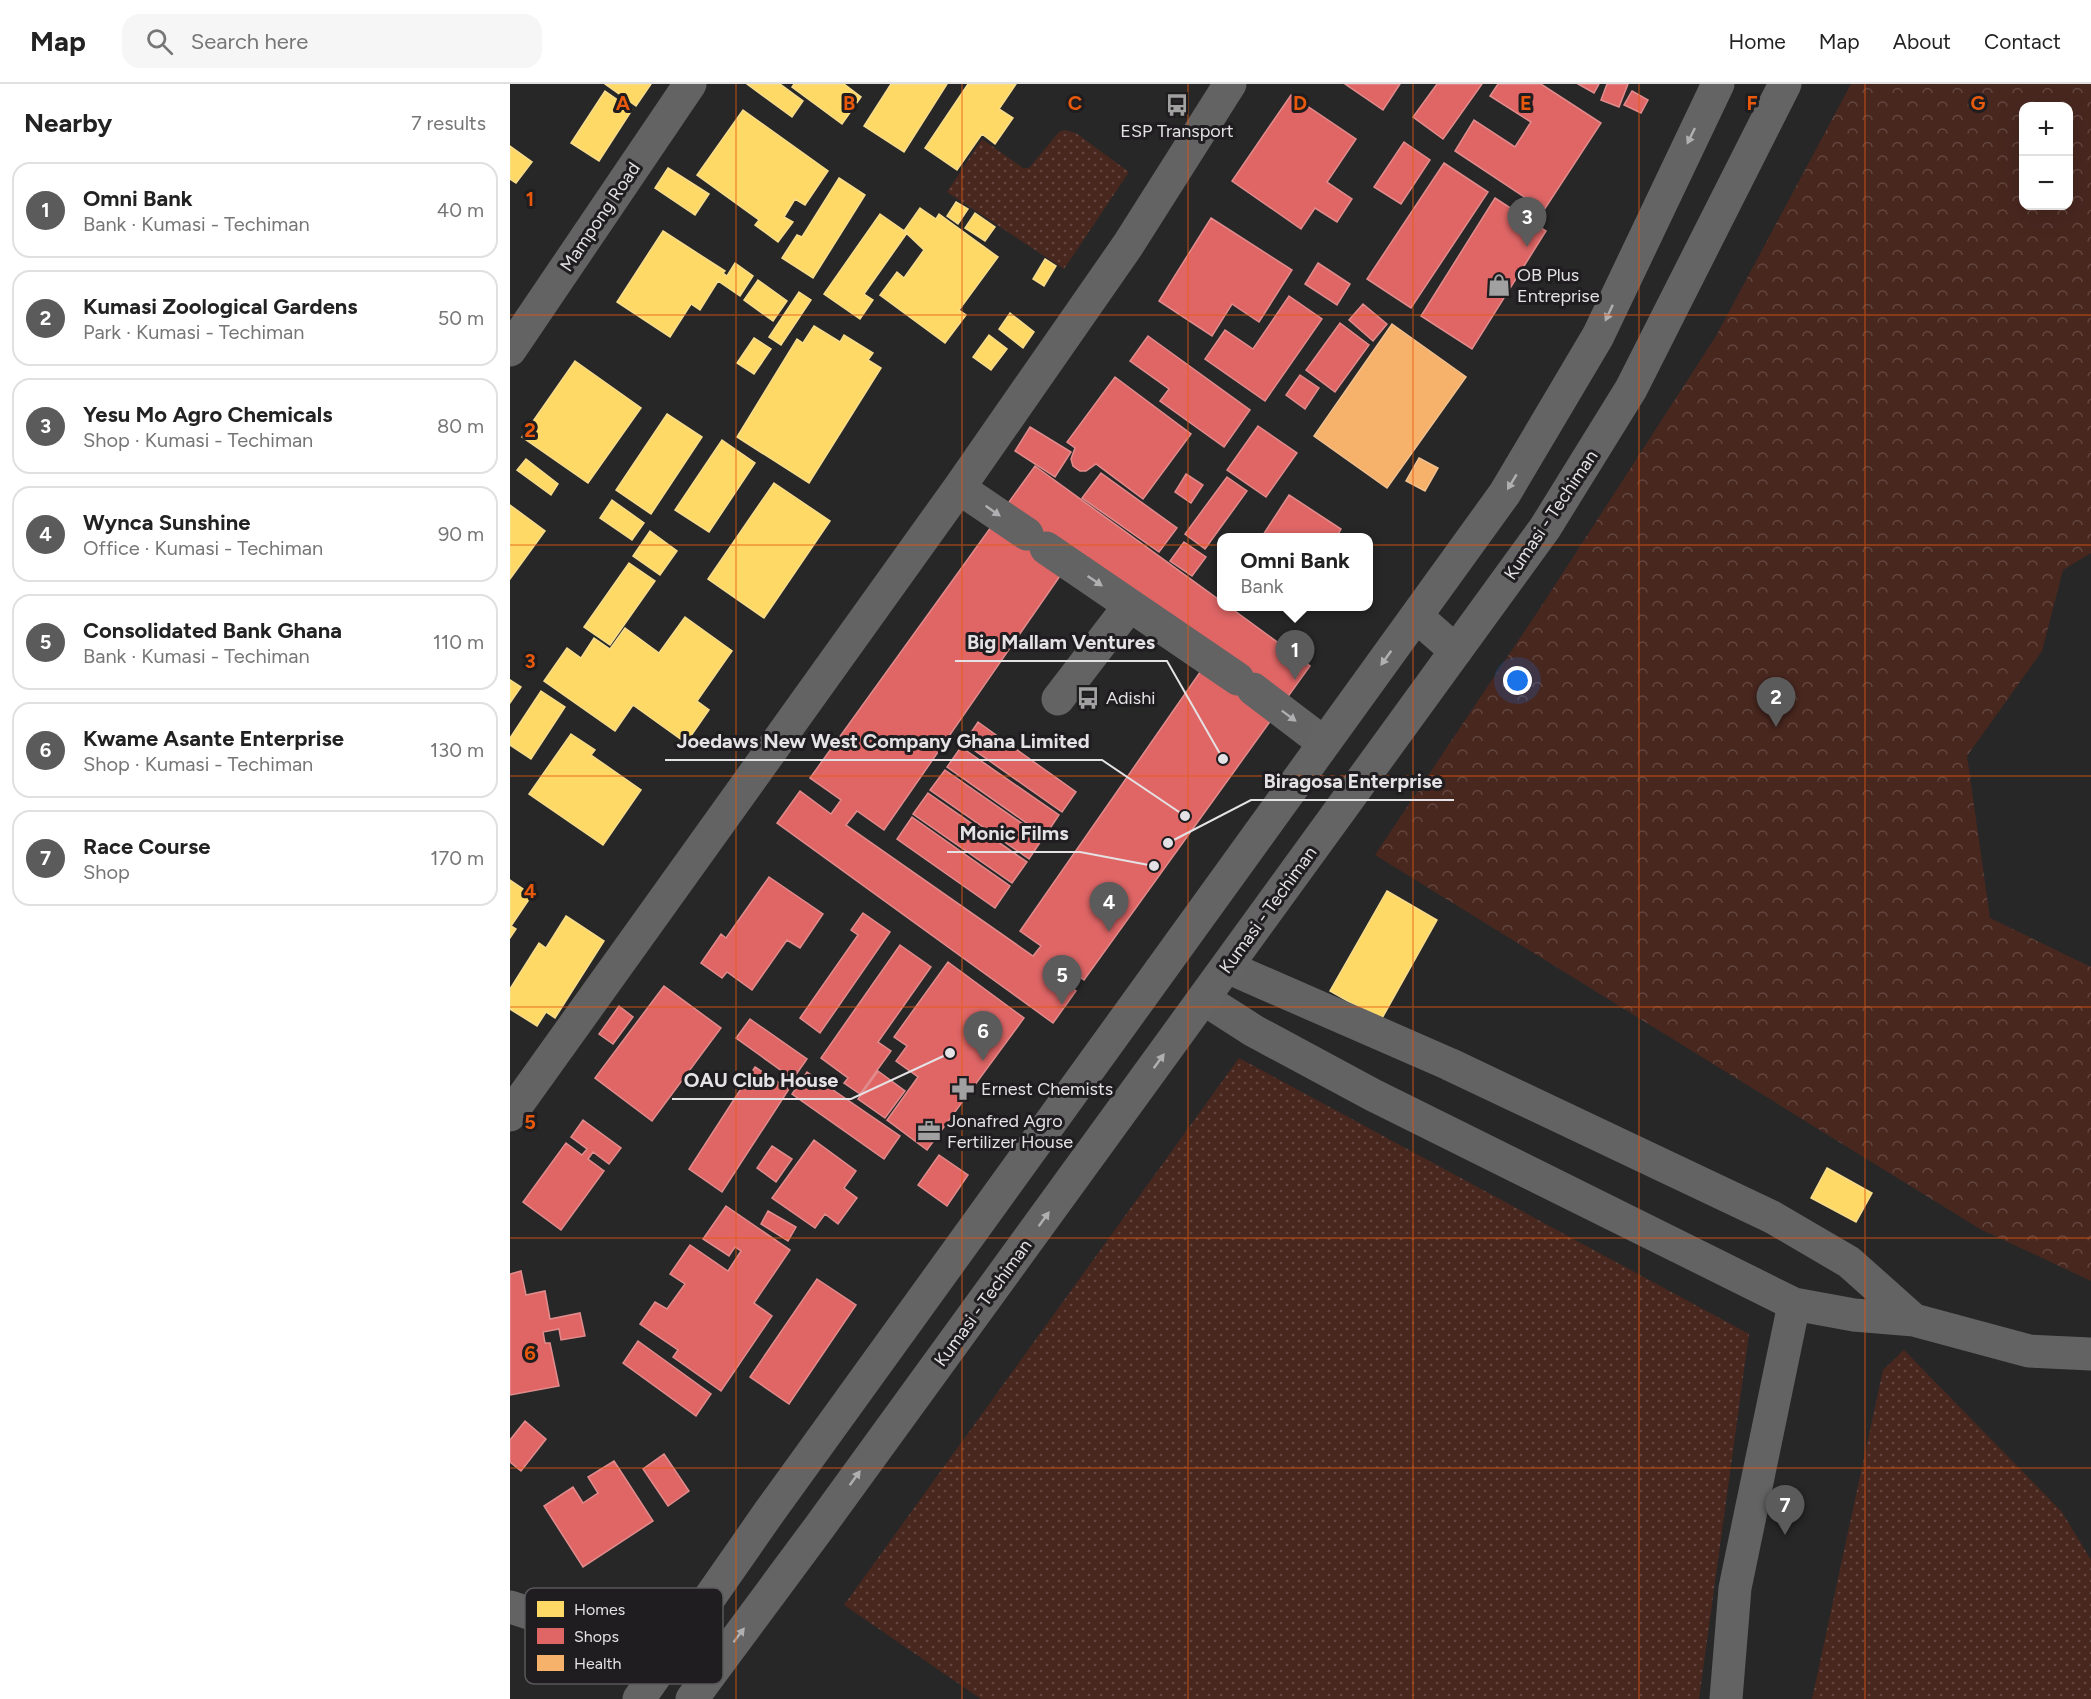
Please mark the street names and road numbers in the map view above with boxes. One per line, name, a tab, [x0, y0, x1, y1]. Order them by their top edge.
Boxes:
street label: Mampong Road	[555, 158, 645, 276]
street label: Kumasi - Techiman	[1499, 446, 1603, 584]
street label: Kumasi - Techiman	[1215, 842, 1321, 978]
street label: Kumasi - Techiman	[930, 1235, 1036, 1371]

